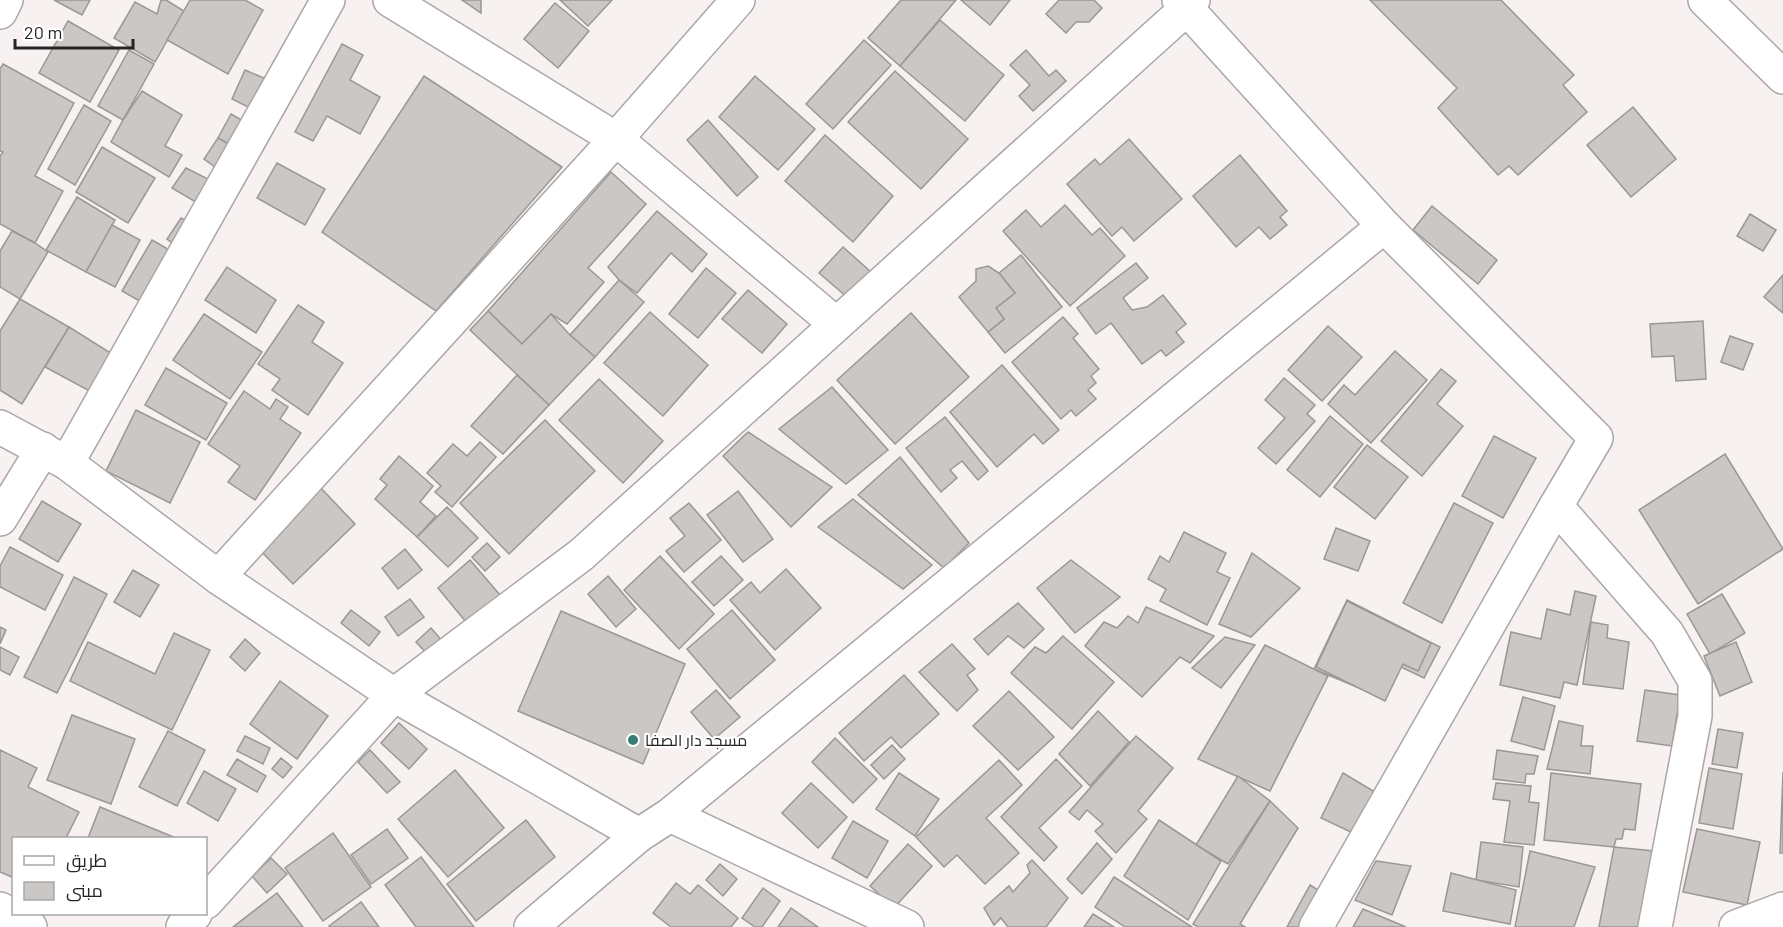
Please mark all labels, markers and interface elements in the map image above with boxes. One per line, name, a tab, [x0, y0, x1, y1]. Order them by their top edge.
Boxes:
scale bar	[15, 12, 134, 50]
text: 20 m	[24, 21, 62, 43]
place label: مسجد دار الصفا	[645, 730, 747, 750]
marker: مسجد دار الصفا	[626, 733, 640, 747]
legend	[12, 837, 207, 915]
text: طريق	[66, 849, 107, 873]
text: مبنى	[66, 879, 103, 902]

